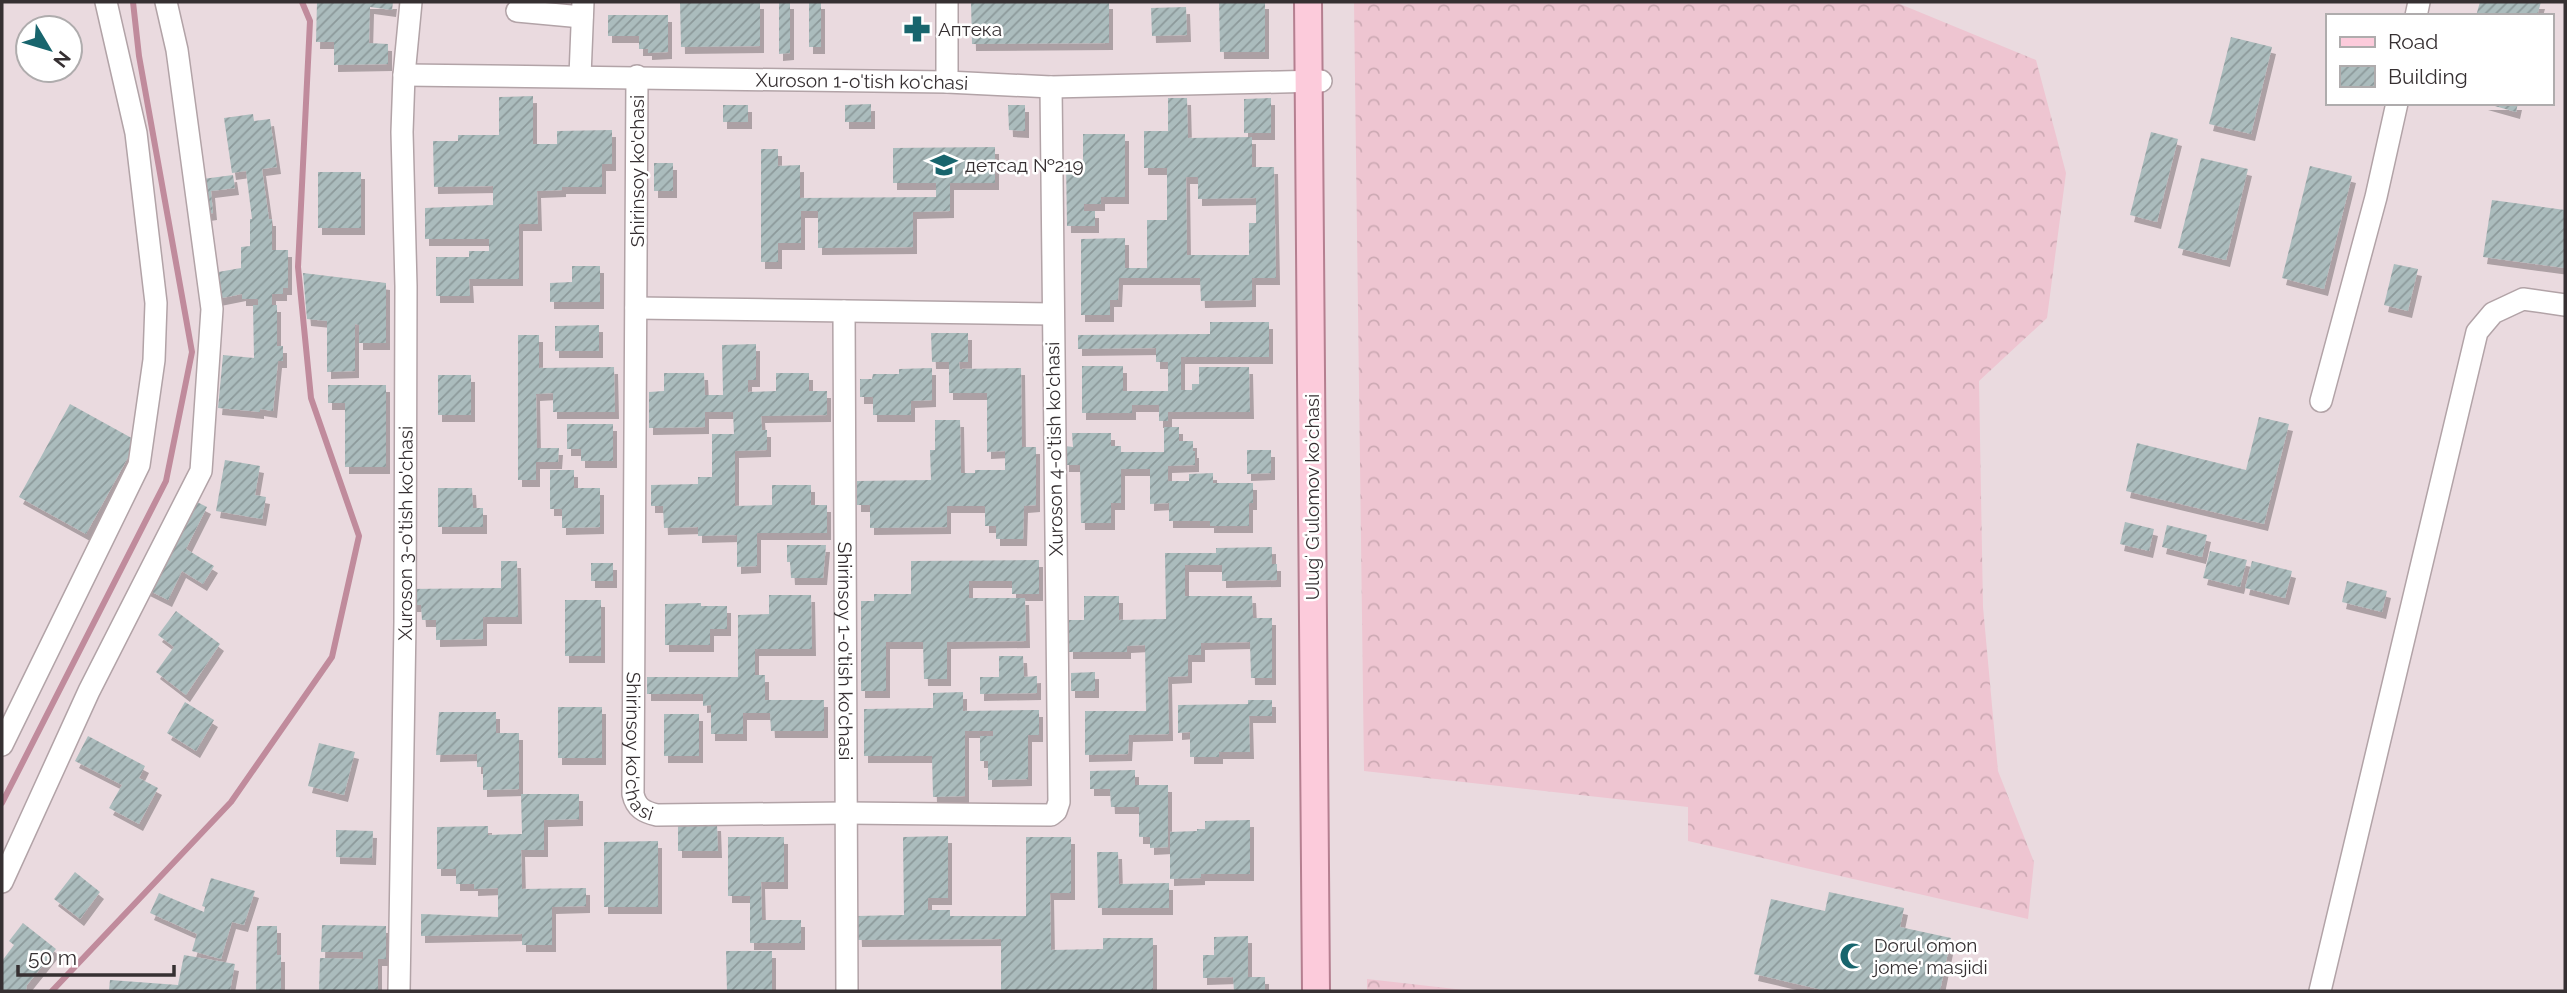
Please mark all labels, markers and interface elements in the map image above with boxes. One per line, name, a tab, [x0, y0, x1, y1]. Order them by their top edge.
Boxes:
north arrow	[14, 14, 84, 84]
pharmacy icon: Аптека	[902, 14, 932, 44]
legend	[2326, 14, 2553, 105]
place label: Аптека	[938, 18, 1002, 40]
text: Road	[2388, 29, 2438, 54]
text: N	[49, 47, 76, 72]
text: Building	[2388, 64, 2468, 89]
street label: Хuroson 1-o'tish ko'chasi	[755, 69, 969, 94]
street label: Shirinsoy ko'chasi	[626, 95, 648, 247]
school or university icon: детсад №219	[929, 150, 959, 180]
place label: детсад №219	[965, 154, 1084, 176]
street label: Xuroson 4-o'tish ko'chasi	[1041, 342, 1067, 556]
street label: Ulugʻ Gʻulomov koʻchasi	[1301, 394, 1323, 600]
street label: Xuroson 3-o'tish ko'chasi	[394, 426, 417, 640]
street label: Shirinsoy 1-o'tish ko'chasi	[834, 542, 857, 760]
street label: Shirinsoy ko'chasi	[621, 672, 656, 824]
scale bar	[18, 934, 173, 978]
place label: Dorul omon jome' masjidi	[1871, 934, 1988, 978]
mosque icon: Dorul omon jome' masjidi	[1838, 941, 1868, 971]
text: 50 m	[28, 945, 77, 970]

